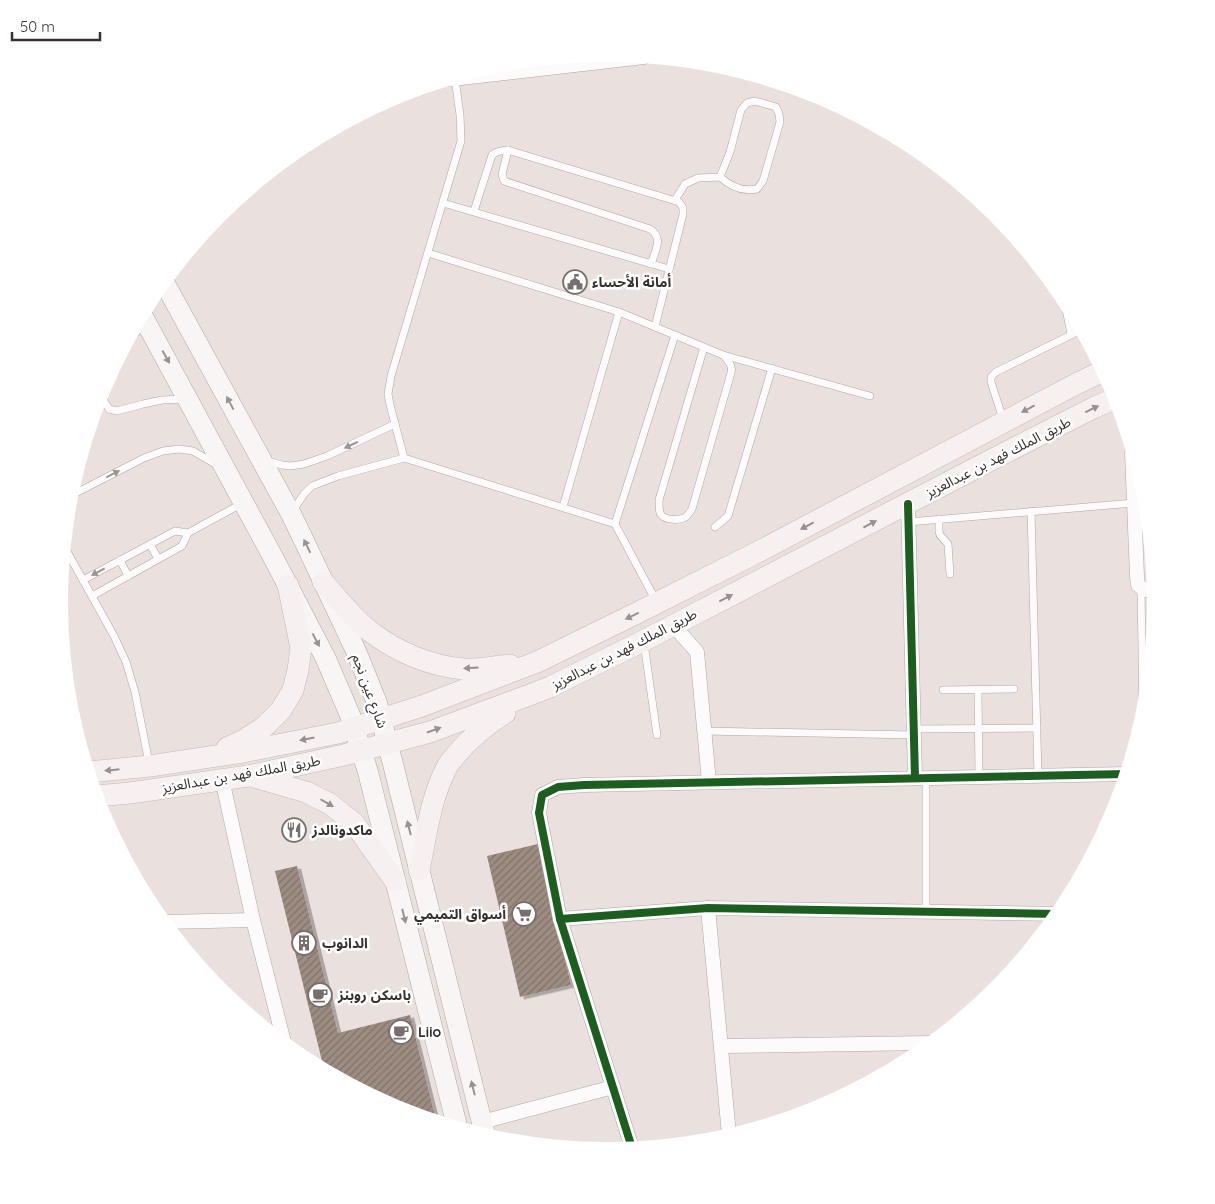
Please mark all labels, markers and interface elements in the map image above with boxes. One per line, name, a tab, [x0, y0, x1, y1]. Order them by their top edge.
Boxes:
scale bar	[12, 10, 100, 42]
text: 50 m	[20, 17, 55, 36]
public building icon: أمانة الأحساء	[562, 269, 588, 295]
place label: أمانة الأحساء	[592, 273, 672, 291]
one-way arrow	[162, 350, 170, 365]
one-way arrow	[226, 395, 234, 410]
one-way arrow	[1021, 405, 1035, 413]
one-way arrow	[1085, 405, 1099, 413]
street label: طريق الملك فهد بن عبدالعزيز	[921, 412, 1074, 503]
one-way arrow	[344, 441, 358, 449]
one-way arrow	[106, 470, 120, 478]
one-way arrow	[863, 520, 877, 528]
one-way arrow	[800, 522, 814, 530]
one-way arrow	[302, 539, 310, 553]
one-way arrow	[90, 568, 105, 576]
one-way arrow	[718, 594, 733, 602]
street label: طريق الملك فهد بن عبدالعزيز	[547, 604, 700, 695]
one-way arrow	[624, 612, 639, 620]
one-way arrow	[312, 633, 320, 647]
street label: شارع عين نجم	[346, 651, 392, 731]
one-way arrow	[463, 665, 479, 673]
one-way arrow	[427, 726, 442, 733]
one-way arrow	[300, 735, 315, 743]
street label: طريق الملك فهد بن عبدالعزيز	[159, 751, 322, 798]
one-way arrow	[104, 766, 120, 774]
one-way arrow	[320, 799, 335, 807]
restaurant icon: ماكدونالدز	[281, 817, 307, 843]
place label: ماكدونالدز	[311, 821, 373, 839]
one-way arrow	[405, 821, 413, 836]
supermarket icon: أسواق التميمي	[511, 901, 537, 927]
place label: أسواق التميمي	[414, 905, 506, 925]
one-way arrow	[400, 909, 408, 924]
building icon: الدانوب	[291, 930, 317, 956]
place label: الدانوب	[322, 934, 368, 952]
cafe icon: باسكن روبنز	[307, 982, 333, 1008]
place label: باسكن روبنز	[337, 986, 411, 1004]
cafe icon: Liio	[388, 1019, 414, 1045]
place label: Liio	[418, 1023, 441, 1041]
one-way arrow	[469, 1080, 477, 1095]

